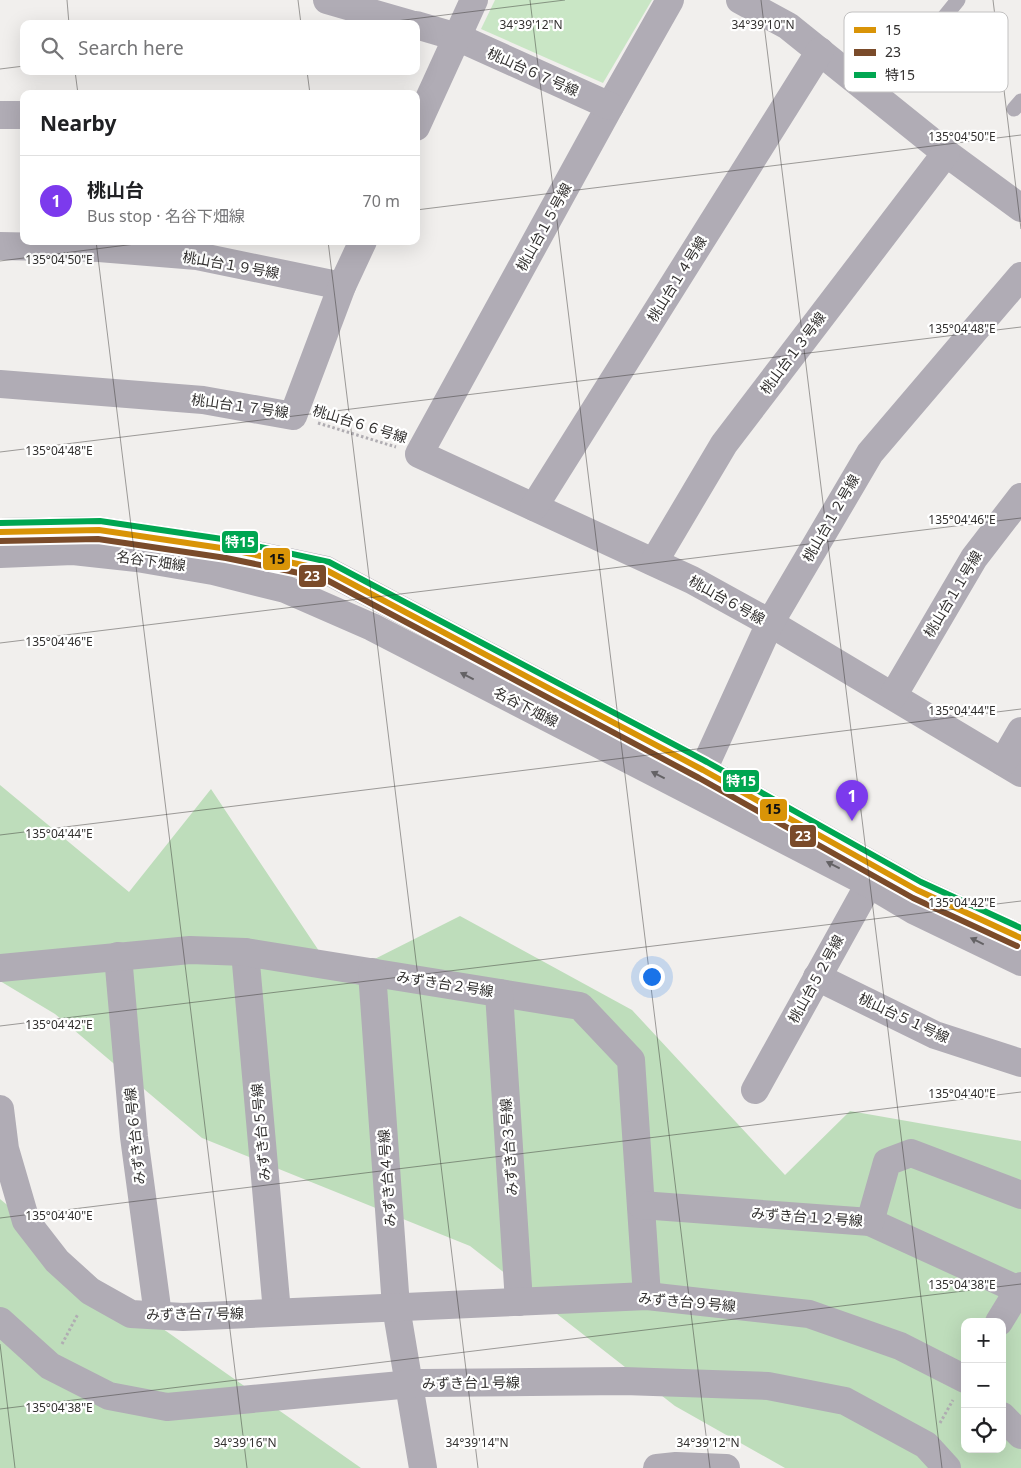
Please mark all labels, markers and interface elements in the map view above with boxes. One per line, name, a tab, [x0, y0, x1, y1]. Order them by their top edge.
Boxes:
legend	[844, 12, 1008, 92]
text: 34°39'12"N	[499, 16, 563, 33]
text: 34°39'10"N	[731, 16, 795, 33]
search box	[20, 20, 420, 75]
text: 15	[885, 20, 901, 39]
icon: search	[38, 34, 66, 62]
text: Search here	[78, 35, 184, 61]
text: 23	[885, 42, 901, 61]
street label: 桃山台６７号線	[485, 43, 582, 100]
text: 特15	[885, 65, 915, 84]
text: Nearby	[40, 109, 116, 137]
text: 135°04'50"E	[928, 128, 996, 145]
text: 桃山台	[87, 177, 144, 203]
street label: 桃山台１５号線	[511, 179, 576, 274]
text: 1	[51, 190, 61, 212]
text: 70 m	[363, 190, 400, 212]
text: Bus stop · 名谷下畑線	[87, 205, 245, 227]
street label: 桃山台１４号線	[643, 232, 711, 325]
street label: 桃山台１９号線	[181, 247, 281, 282]
text: 135°04'50"E	[25, 251, 93, 268]
street label: 桃山台１３号線	[756, 308, 830, 398]
text: 135°04'48"E	[928, 320, 996, 337]
street label: 桃山台１７号線	[190, 389, 290, 422]
street label: 桃山台６６号線	[311, 400, 410, 447]
text: 135°04'48"E	[25, 442, 93, 459]
street label: 桃山台１２号線	[798, 471, 863, 565]
text: 135°04'46"E	[928, 511, 996, 528]
line badge: 特15	[221, 530, 259, 554]
text: 特15	[225, 532, 255, 551]
street label: 名谷下畑線	[115, 546, 187, 575]
line badge: 15	[262, 547, 291, 571]
street label: 桃山台１１号線	[919, 547, 986, 641]
text: 15	[269, 549, 285, 568]
line badge: 23	[298, 564, 327, 588]
text: 23	[304, 566, 320, 585]
street label: 桃山台６号線	[686, 571, 769, 628]
text: 135°04'46"E	[25, 633, 93, 650]
one-way arrow	[460, 672, 474, 680]
street label: 名谷下畑線	[491, 682, 562, 731]
text: 135°04'44"E	[928, 702, 996, 719]
line badge: 特15	[722, 769, 760, 793]
one-way arrow	[650, 771, 665, 779]
text: 特15	[726, 771, 756, 790]
pin: 1	[836, 780, 868, 821]
line badge: 15	[759, 798, 788, 822]
text: 15	[765, 799, 781, 818]
line badge: 23	[789, 824, 817, 848]
text: 135°04'44"E	[25, 825, 93, 842]
text: 23	[795, 826, 811, 845]
one-way arrow	[826, 861, 840, 869]
text: 135°04'42"E	[928, 894, 996, 911]
street label: 桃山台５２号線	[783, 931, 848, 1026]
one-way arrow	[970, 937, 984, 945]
your location	[639, 964, 665, 990]
street label: みずき台２号線	[395, 966, 495, 1001]
street label: 桃山台５１号線	[856, 988, 953, 1047]
text: 135°04'42"E	[25, 1016, 93, 1033]
street label: みずき台５号線	[247, 1082, 274, 1182]
text: 135°04'40"E	[928, 1085, 996, 1102]
street label: みずき台６号線	[120, 1086, 149, 1186]
street label: みずき台３号線	[496, 1097, 521, 1197]
street label: みずき台４号線	[374, 1128, 399, 1228]
street label: みずき台１２号線	[751, 1203, 864, 1230]
text: 135°04'40"E	[25, 1207, 93, 1224]
text: 135°04'38"E	[928, 1276, 996, 1293]
street label: みずき台９号線	[637, 1288, 737, 1315]
street label: みずき台７号線	[146, 1303, 244, 1324]
map controls	[961, 1318, 1006, 1453]
button: +	[961, 1318, 1006, 1363]
button: −	[961, 1363, 1006, 1408]
street label: みずき台１号線	[422, 1372, 520, 1393]
text: 135°04'38"E	[25, 1399, 93, 1416]
button: locate	[961, 1408, 1006, 1453]
text: 34°39'16"N	[213, 1434, 277, 1451]
text: 34°39'14"N	[445, 1434, 509, 1451]
text: 34°39'12"N	[676, 1434, 740, 1451]

